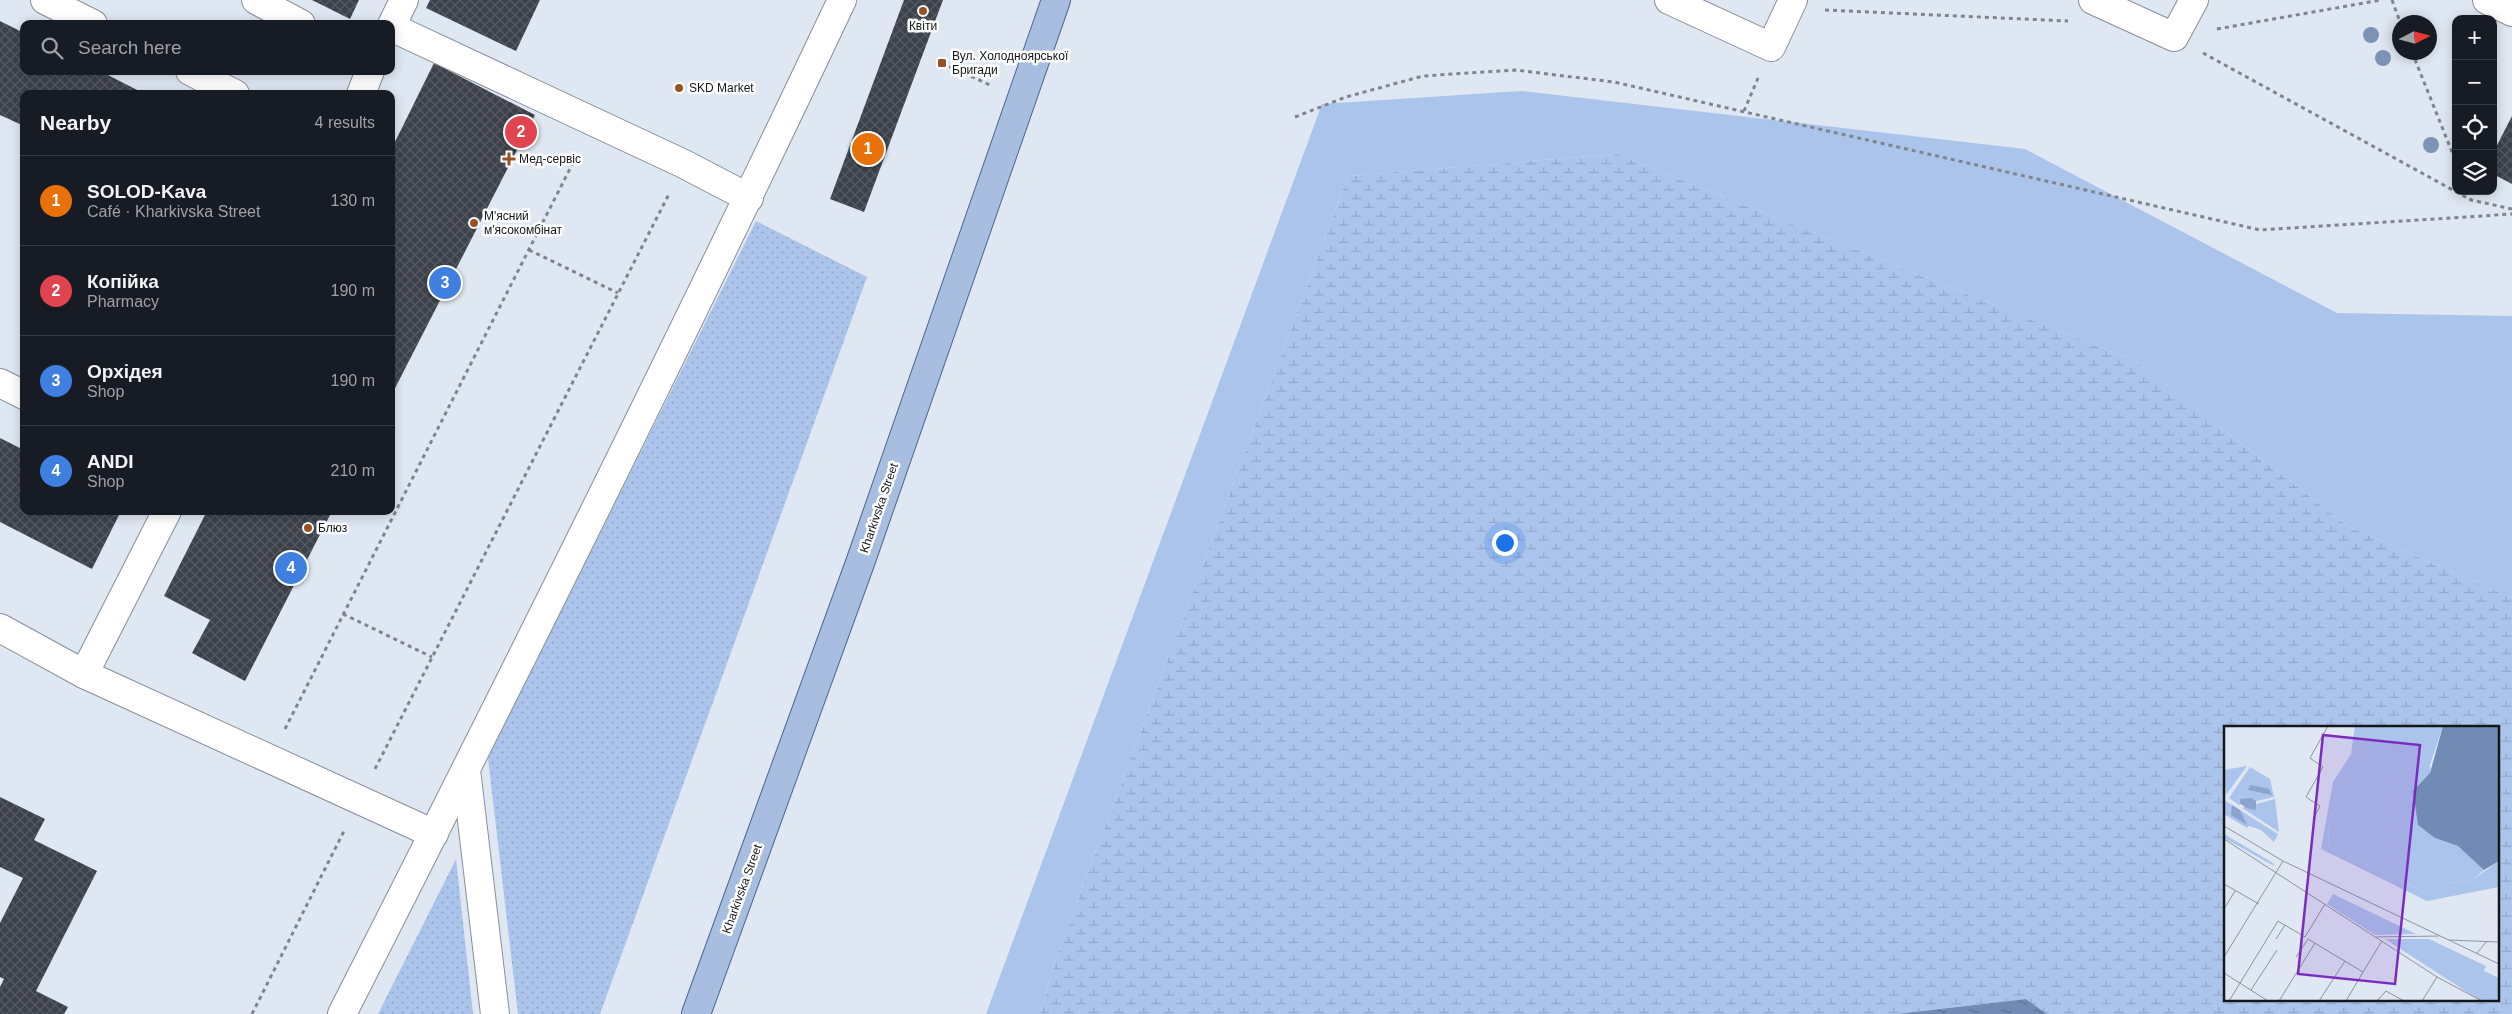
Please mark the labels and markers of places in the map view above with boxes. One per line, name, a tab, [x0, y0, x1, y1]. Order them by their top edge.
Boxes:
marker: Квіти	[917, 5, 929, 17]
place label: Квіти	[909, 19, 937, 33]
place label: Вул. Холодноярської Бригади	[952, 49, 1069, 77]
marker: Вул. Холодноярської Бригади	[936, 57, 948, 69]
place label: SKD Market	[689, 81, 754, 95]
marker: SKD Market	[673, 82, 685, 94]
pin: 2	[505, 113, 537, 151]
pin: 1	[852, 130, 884, 168]
place label: Мед-сервіс	[519, 152, 581, 166]
marker: Мед-сервіс	[503, 153, 515, 165]
place label: М'ясний м'ясокомбінат	[484, 209, 563, 237]
marker: М'ясний м'ясокомбінат	[468, 217, 480, 229]
pin: 3	[429, 264, 461, 302]
place label: Блюз	[318, 521, 348, 535]
marker: Блюз	[302, 522, 314, 534]
pin: 4	[275, 549, 307, 587]

